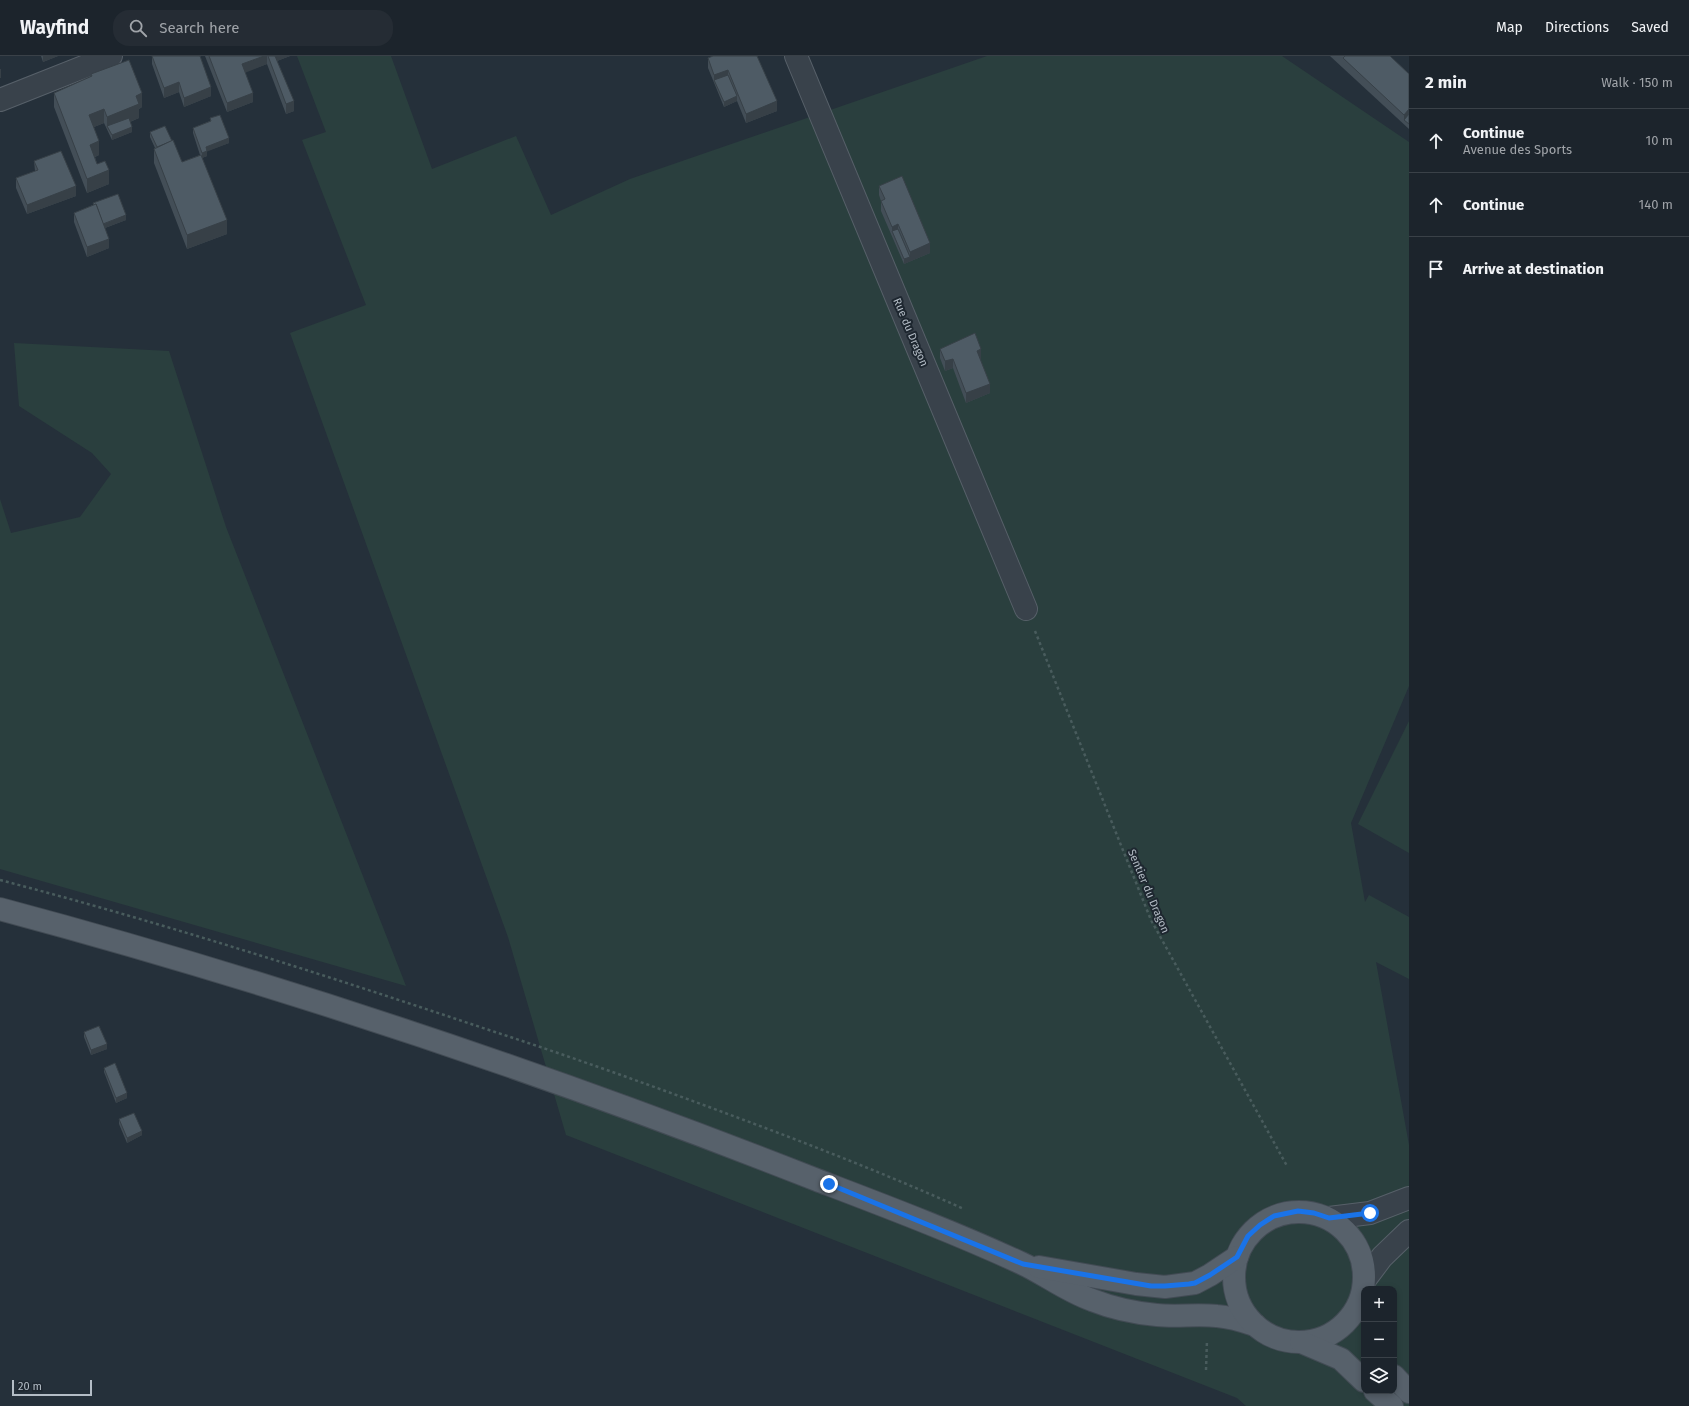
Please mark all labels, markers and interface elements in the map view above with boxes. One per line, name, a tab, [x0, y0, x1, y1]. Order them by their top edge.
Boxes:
search box	[113, 10, 393, 46]
text: Wayfind	[20, 16, 89, 39]
icon: search	[127, 17, 149, 39]
text: Search here	[159, 19, 239, 37]
text: Map	[1496, 19, 1523, 36]
text: Directions	[1545, 19, 1609, 36]
text: Saved	[1631, 19, 1669, 36]
text: 2 min	[1425, 72, 1467, 93]
text: Walk · 150 m	[1601, 75, 1673, 90]
text: Continue	[1463, 124, 1524, 142]
icon: ahead	[1425, 130, 1447, 152]
text: 10 m	[1646, 133, 1673, 148]
text: Avenue des Sports	[1463, 142, 1572, 157]
icon: ahead	[1425, 194, 1447, 216]
text: Continue	[1463, 196, 1524, 214]
text: 140 m	[1639, 197, 1673, 212]
icon: arrive	[1425, 258, 1447, 280]
text: Arrive at destination	[1463, 260, 1604, 278]
street label: Rue du Dragon	[890, 296, 931, 368]
street label: Sentier du Dragon	[1125, 847, 1172, 935]
route end	[820, 1175, 838, 1193]
route start	[1361, 1204, 1379, 1222]
map controls	[1361, 1286, 1397, 1394]
button: +	[1361, 1286, 1397, 1322]
button: −	[1361, 1322, 1397, 1358]
button: layers	[1361, 1358, 1397, 1394]
scale bar	[12, 1378, 92, 1397]
text: 20 m	[18, 1380, 42, 1393]

